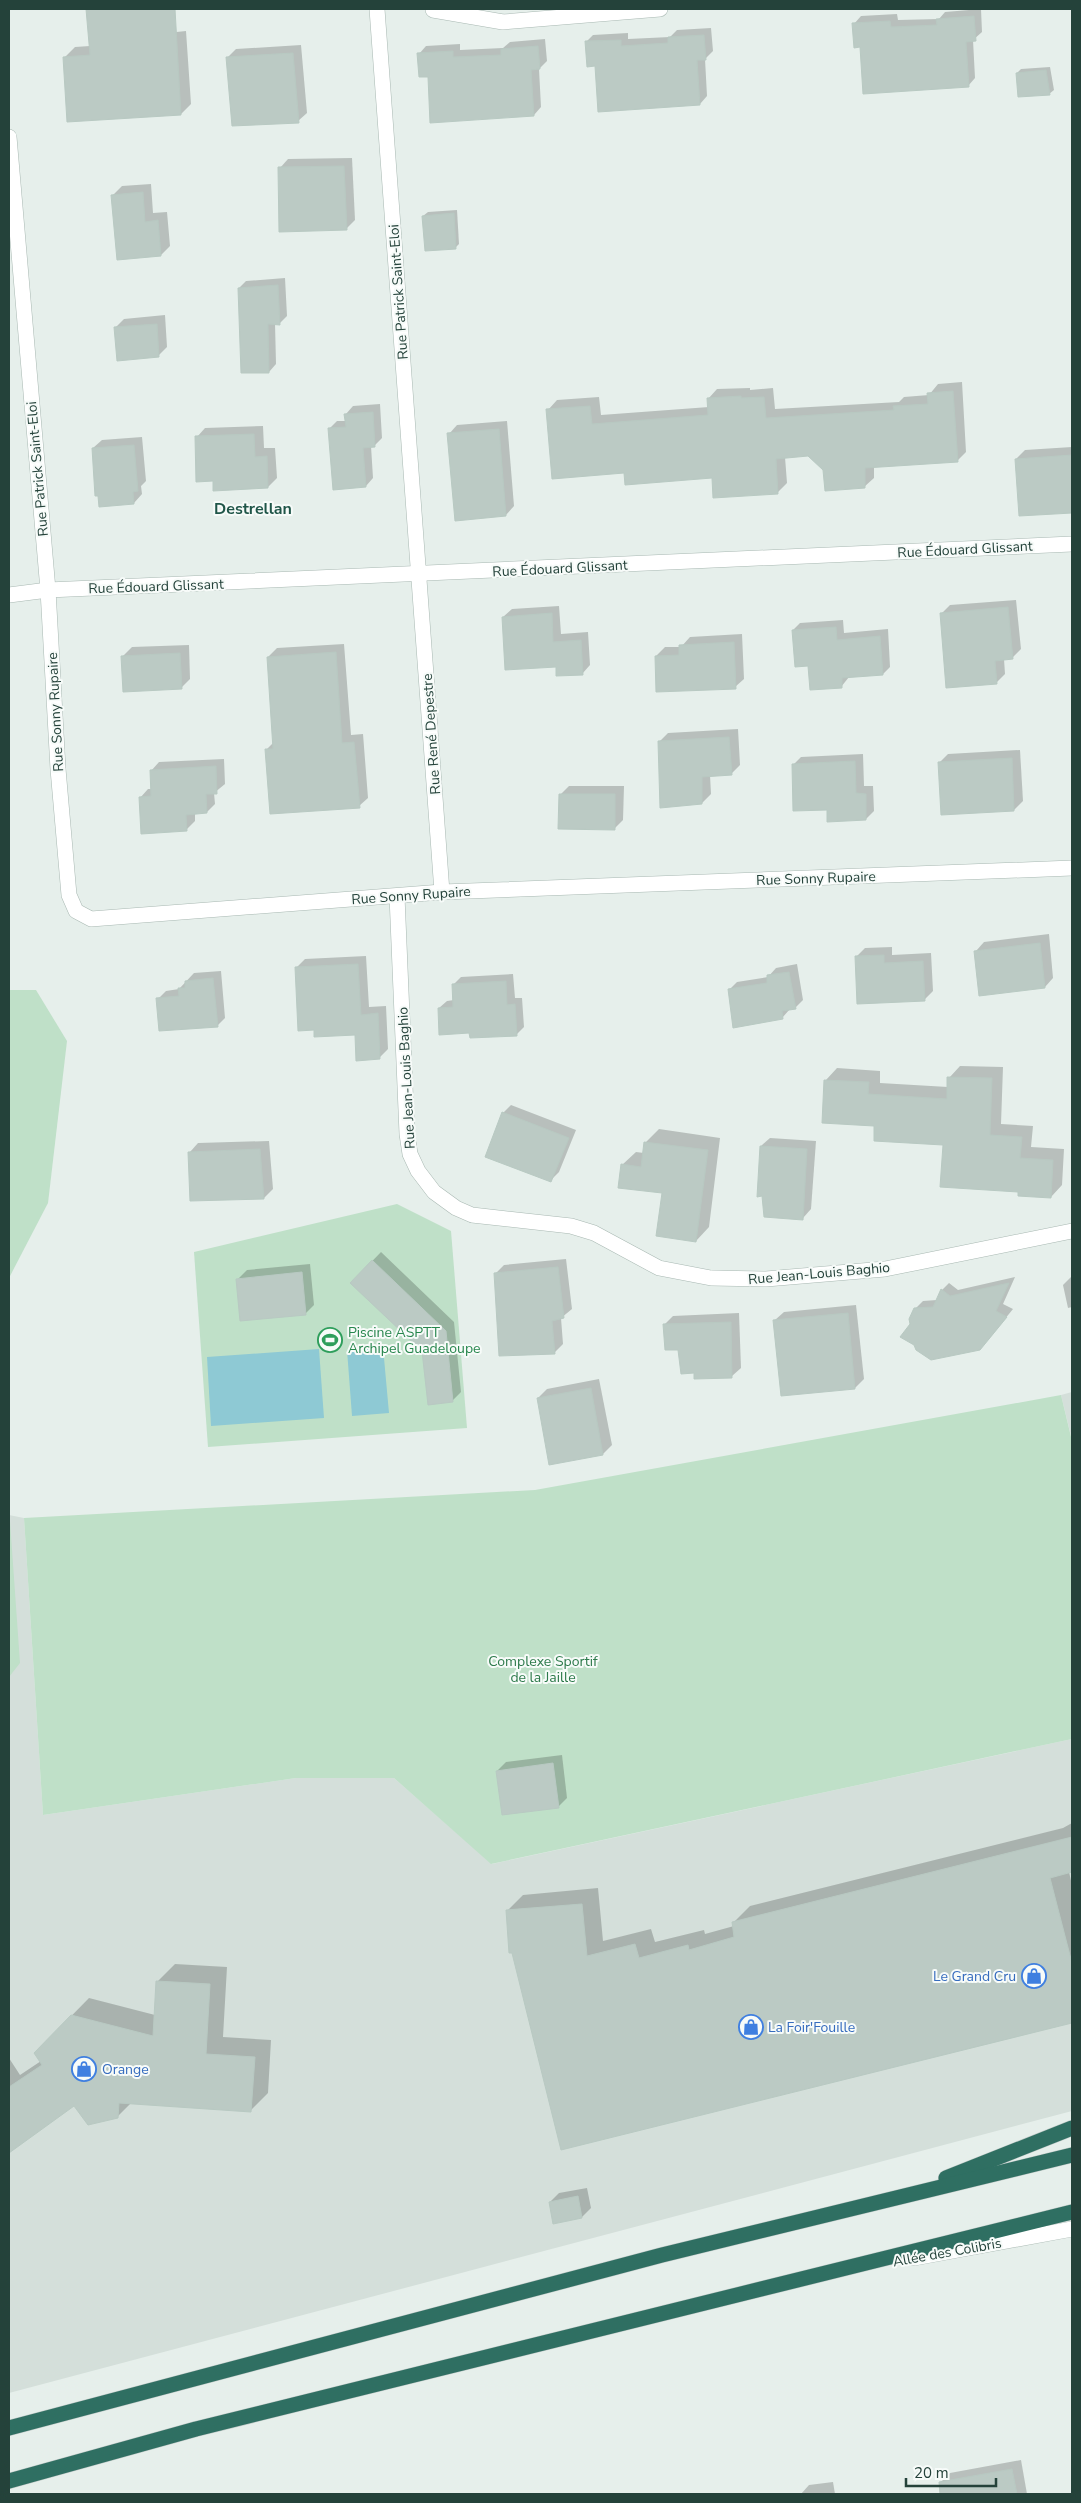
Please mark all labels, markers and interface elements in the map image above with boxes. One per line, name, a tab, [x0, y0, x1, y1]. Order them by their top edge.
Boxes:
street label: Rue Patrick Saint-Eloi	[384, 224, 413, 360]
street label: Rue Patrick Saint-Eloi	[22, 401, 53, 537]
district label: Destrellan	[214, 498, 292, 520]
street label: Rue Édouard Glissant	[897, 536, 1033, 563]
street label: Rue Édouard Glissant	[492, 555, 628, 582]
street label: Rue Édouard Glissant	[88, 575, 224, 598]
street label: Rue Sonny Rupaire	[43, 652, 68, 772]
street label: Rue René Depestre	[418, 673, 445, 795]
street label: Rue Sonny Rupaire	[756, 867, 876, 890]
street label: Rue Sonny Rupaire	[351, 882, 471, 909]
street label: Rue Jean-Louis Baghio	[393, 1006, 420, 1150]
street label: Rue Jean-Louis Baghio	[747, 1258, 891, 1289]
place label: Piscine ASPTT Archipel Guadeloupe	[348, 1323, 481, 1358]
sports icon: Piscine ASPTT Archipel Guadeloupe	[317, 1327, 343, 1353]
park label: Complexe Sportif de la Jaille	[488, 1652, 598, 1687]
shop icon: Le Grand Cru	[1021, 1963, 1047, 1989]
place label: Le Grand Cru	[933, 1967, 1016, 1986]
shop icon: La Foir'Fouille	[738, 2014, 764, 2040]
place label: La Foir'Fouille	[768, 2018, 855, 2037]
shop icon: Orange	[71, 2056, 97, 2082]
place label: Orange	[102, 2060, 149, 2079]
street label: Allée des Colibris	[891, 2234, 1003, 2271]
scale bar	[906, 2456, 996, 2488]
text: 20 m	[914, 2463, 949, 2483]

